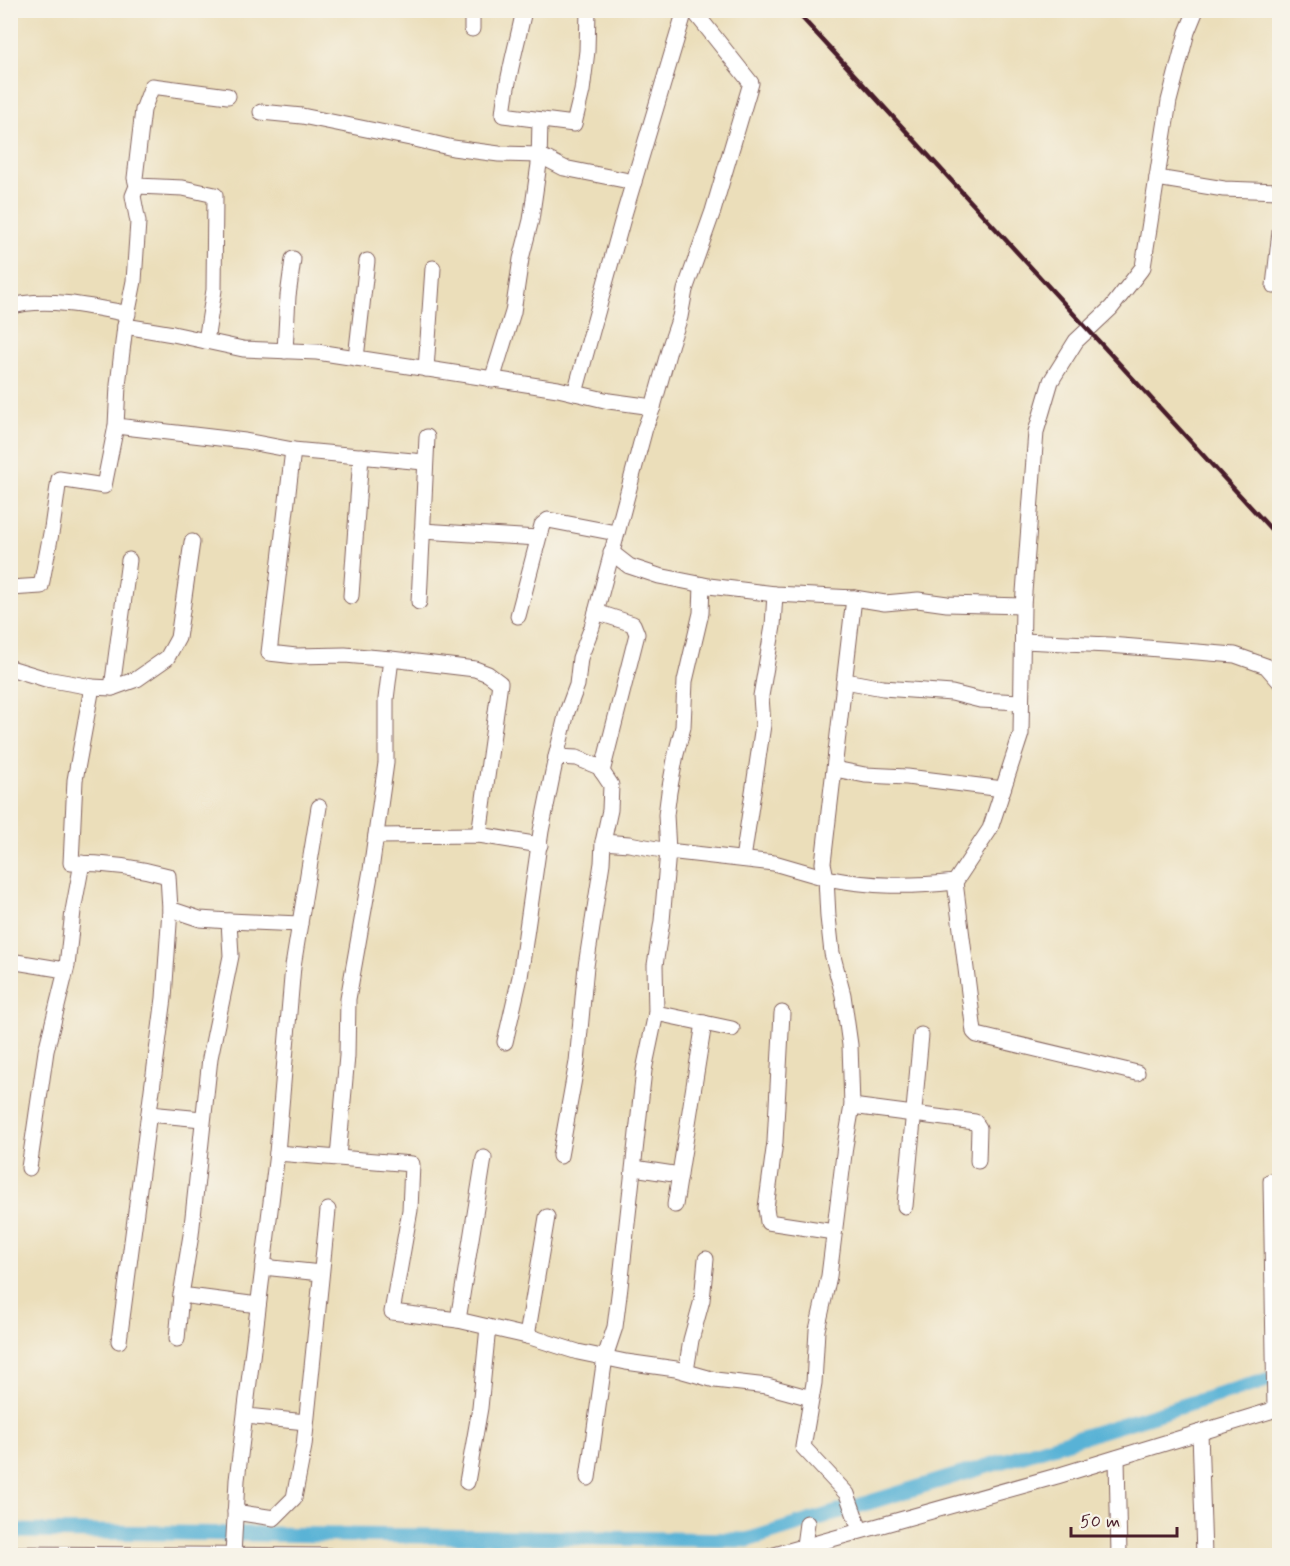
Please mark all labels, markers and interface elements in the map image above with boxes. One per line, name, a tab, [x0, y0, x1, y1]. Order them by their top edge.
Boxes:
scale bar	[1071, 1500, 1178, 1538]
text: 50 m	[1080, 1510, 1120, 1534]

